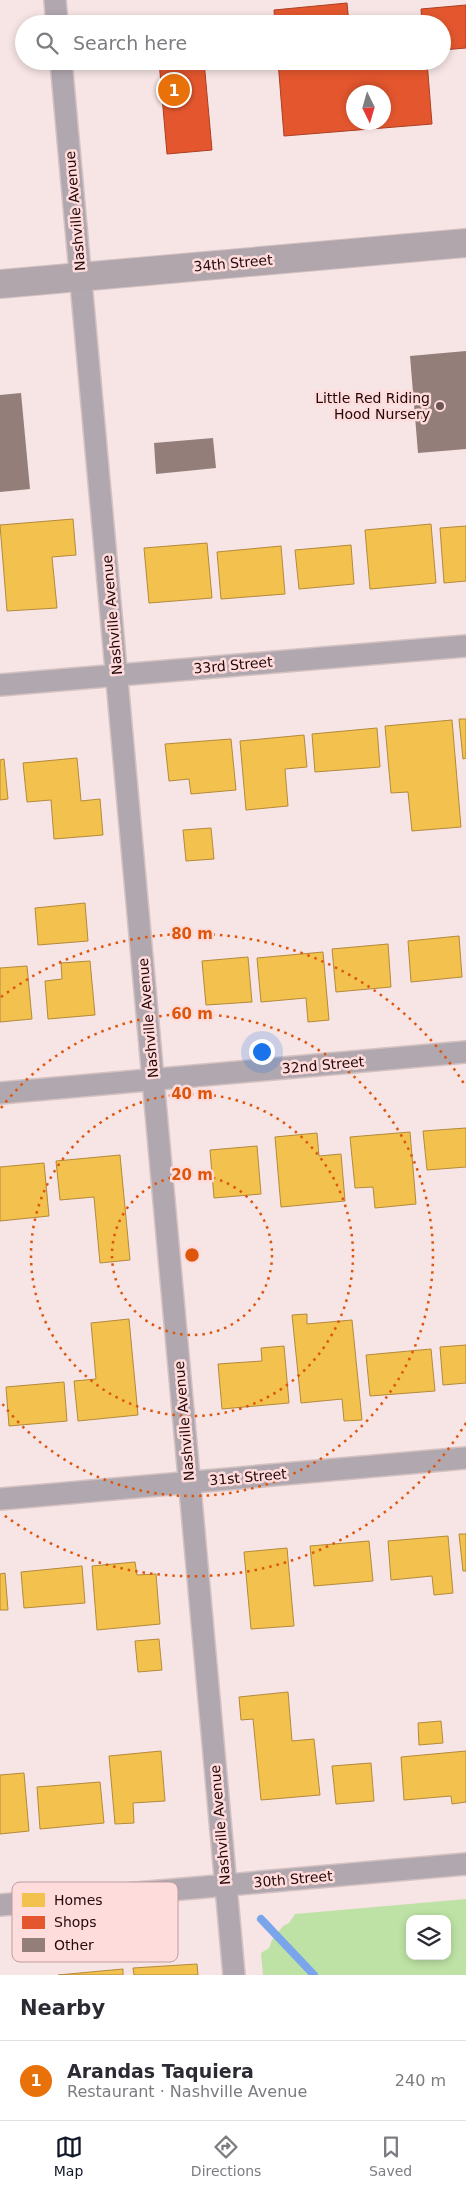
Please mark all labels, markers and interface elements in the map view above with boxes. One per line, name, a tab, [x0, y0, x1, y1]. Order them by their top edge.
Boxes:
search box	[15, 15, 451, 70]
icon: search	[33, 29, 61, 57]
text: Search here	[73, 32, 187, 54]
pin: 1	[158, 71, 190, 109]
north arrow	[346, 85, 391, 130]
street label: Nashville Avenue	[62, 150, 88, 272]
street label: 34th Street	[193, 252, 274, 274]
place label: Little Red Riding Hood Nursery	[315, 390, 430, 422]
marker: Little Red Riding Hood Nursery	[434, 400, 446, 412]
street label: Nashville Avenue	[99, 554, 125, 676]
street label: 33rd Street	[193, 654, 274, 676]
text: 80 m	[171, 925, 213, 943]
street label: Nashville Avenue	[135, 957, 161, 1079]
text: 60 m	[171, 1005, 213, 1023]
your location	[249, 1039, 275, 1065]
street label: 32nd Street	[281, 1053, 365, 1077]
text: 40 m	[171, 1085, 213, 1103]
text: 20 m	[171, 1166, 213, 1184]
centre of rings	[183, 1246, 201, 1264]
street label: Nashville Avenue	[171, 1360, 197, 1482]
street label: 31st Street	[209, 1466, 288, 1488]
street label: Nashville Avenue	[207, 1764, 233, 1886]
street label: 30th Street	[253, 1868, 334, 1890]
legend	[12, 1882, 178, 1962]
text: Homes	[54, 1892, 103, 1908]
text: Shops	[54, 1914, 97, 1930]
map controls	[406, 1915, 451, 1960]
button: layers	[406, 1915, 451, 1960]
text: Other	[54, 1937, 94, 1953]
text: Nearby	[20, 1996, 105, 2020]
text: Arandas Taquiera	[67, 2060, 254, 2082]
text: 1	[30, 2071, 42, 2090]
text: 240 m	[395, 2071, 446, 2090]
text: Restaurant · Nashville Avenue	[67, 2082, 307, 2101]
tab: Map	[54, 2133, 83, 2179]
tab: Directions	[191, 2133, 261, 2179]
tab: Saved	[369, 2133, 412, 2179]

